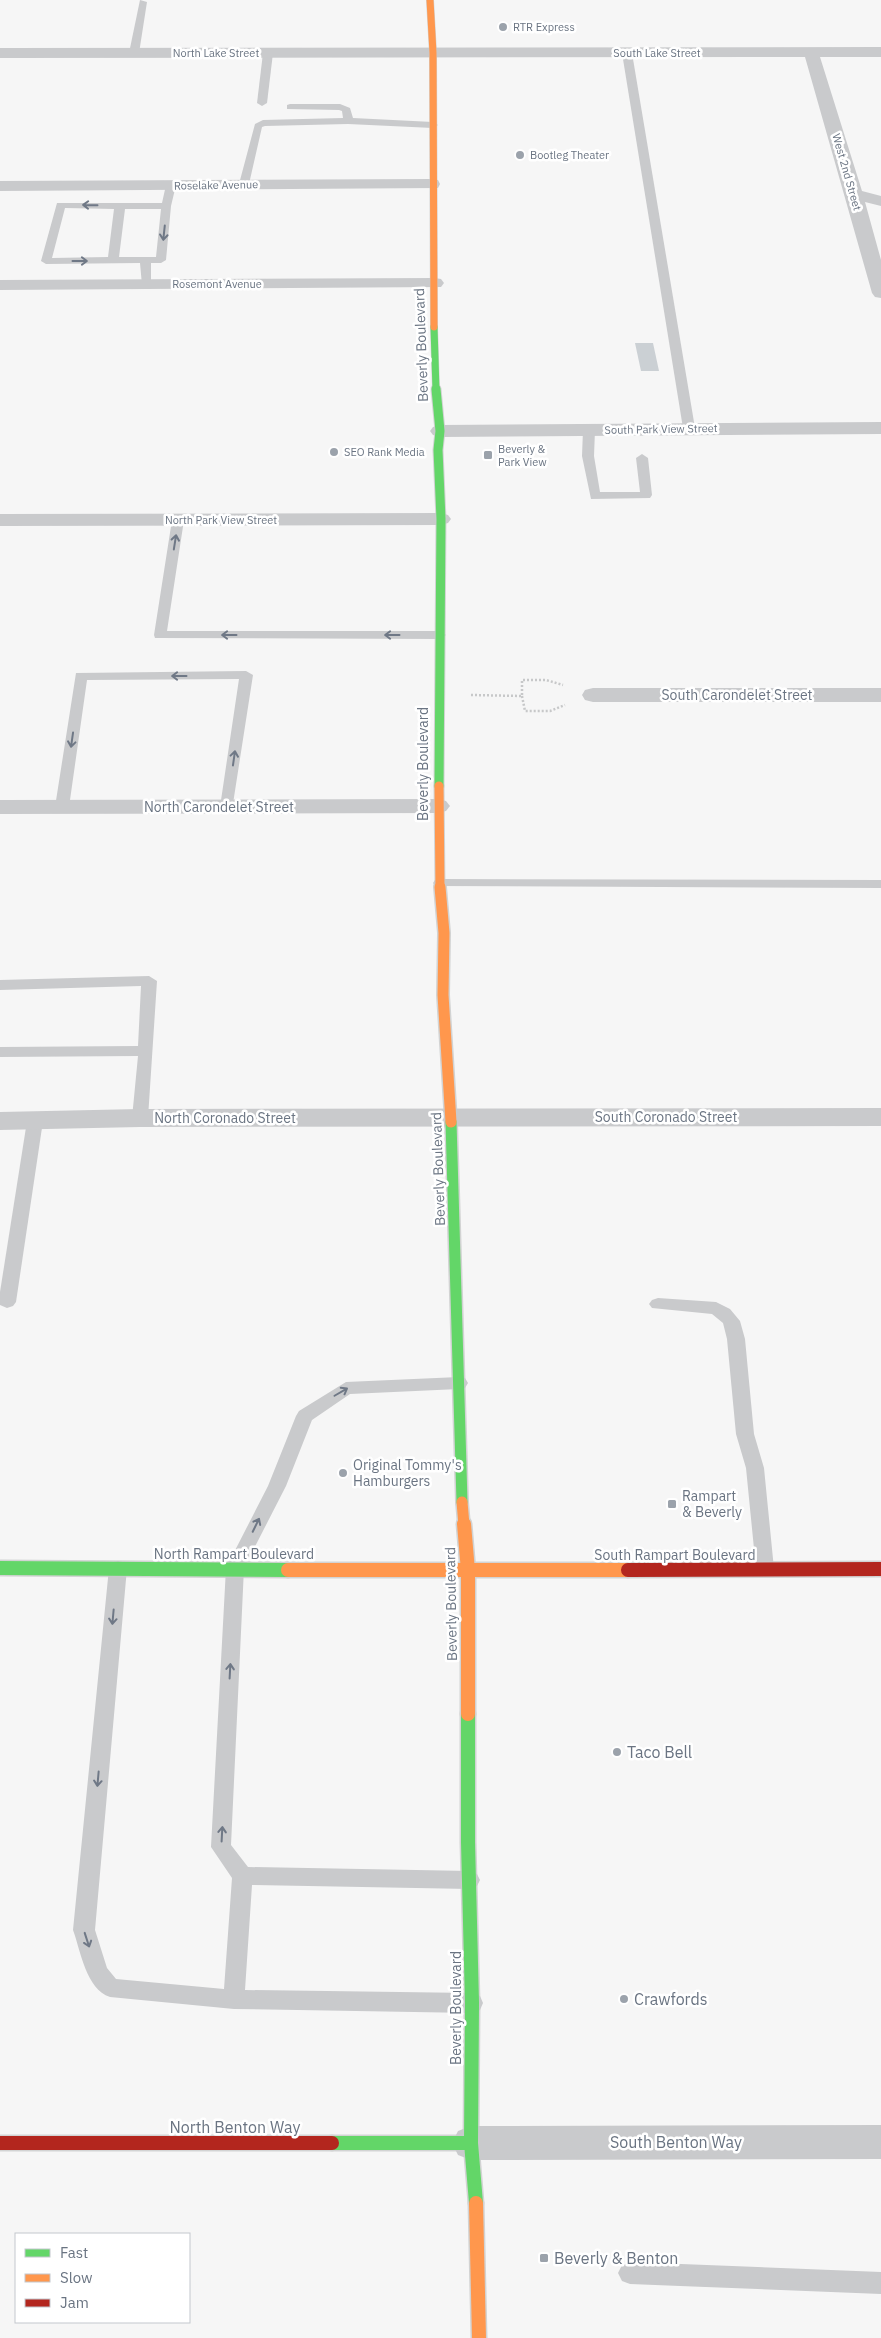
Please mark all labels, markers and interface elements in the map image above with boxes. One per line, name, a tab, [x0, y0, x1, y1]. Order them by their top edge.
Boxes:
place label: RTR Express	[513, 20, 575, 34]
marker: RTR Express	[497, 21, 509, 33]
street label: North Lake Street	[173, 46, 259, 60]
street label: South Lake Street	[613, 46, 701, 60]
street label: West 2nd Street	[829, 132, 865, 212]
place label: Bootleg Theater	[530, 148, 609, 162]
marker: Bootleg Theater	[514, 149, 526, 161]
street label: Roselake Avenue	[174, 177, 258, 193]
one-way arrow	[83, 200, 99, 210]
one-way arrow	[159, 225, 168, 241]
one-way arrow	[72, 256, 88, 266]
street label: Rosemont Avenue	[172, 277, 262, 291]
street label: Beverly Boulevard	[410, 288, 432, 402]
street label: South Park View Street	[604, 421, 718, 437]
place label: Beverly & Park View	[498, 442, 547, 469]
place label: SEO Rank Media	[344, 445, 425, 459]
marker: SEO Rank Media	[328, 446, 340, 458]
marker: Beverly & Park View	[482, 449, 494, 461]
street label: North Park View Street	[165, 513, 277, 527]
one-way arrow	[170, 535, 180, 551]
one-way arrow	[221, 630, 238, 640]
one-way arrow	[384, 630, 400, 640]
one-way arrow	[172, 671, 188, 681]
street label: South Carondelet Street	[661, 686, 813, 704]
street label: Beverly Boulevard	[414, 707, 432, 821]
one-way arrow	[67, 731, 77, 747]
one-way arrow	[229, 751, 239, 767]
street label: North Carondelet Street	[144, 798, 294, 816]
street label: South Coronado Street	[595, 1108, 737, 1126]
street label: North Coronado Street	[154, 1109, 296, 1127]
street label: Beverly Boulevard	[427, 1112, 449, 1226]
one-way arrow	[333, 1387, 348, 1397]
place label: Original Tommy's Hamburgers	[353, 1456, 462, 1490]
marker: Original Tommy's Hamburgers	[337, 1467, 349, 1479]
place label: Rampart & Beverly	[682, 1487, 742, 1521]
marker: Rampart & Beverly	[666, 1498, 678, 1510]
one-way arrow	[252, 1517, 262, 1532]
street label: North Rampart Boulevard	[154, 1545, 314, 1563]
street label: South Rampart Boulevard	[594, 1546, 756, 1564]
street label: Beverly Boulevard	[441, 1547, 461, 1661]
one-way arrow	[109, 1609, 118, 1625]
one-way arrow	[225, 1664, 234, 1680]
place label: Taco Bell	[627, 1742, 692, 1762]
marker: Taco Bell	[611, 1746, 623, 1758]
one-way arrow	[93, 1770, 103, 1786]
one-way arrow	[218, 1826, 227, 1842]
one-way arrow	[83, 1932, 93, 1948]
street label: Beverly Boulevard	[447, 1951, 465, 2065]
place label: Crawfords	[634, 1989, 707, 2009]
marker: Crawfords	[618, 1993, 630, 2005]
street label: North Benton Way	[170, 2117, 300, 2137]
street label: South Benton Way	[610, 2132, 742, 2152]
legend	[15, 2233, 190, 2323]
text: Fast	[60, 2243, 88, 2262]
place label: Beverly & Benton	[554, 2248, 678, 2268]
marker: Beverly & Benton	[538, 2252, 550, 2264]
text: Slow	[60, 2268, 93, 2287]
text: Jam	[60, 2293, 89, 2312]

